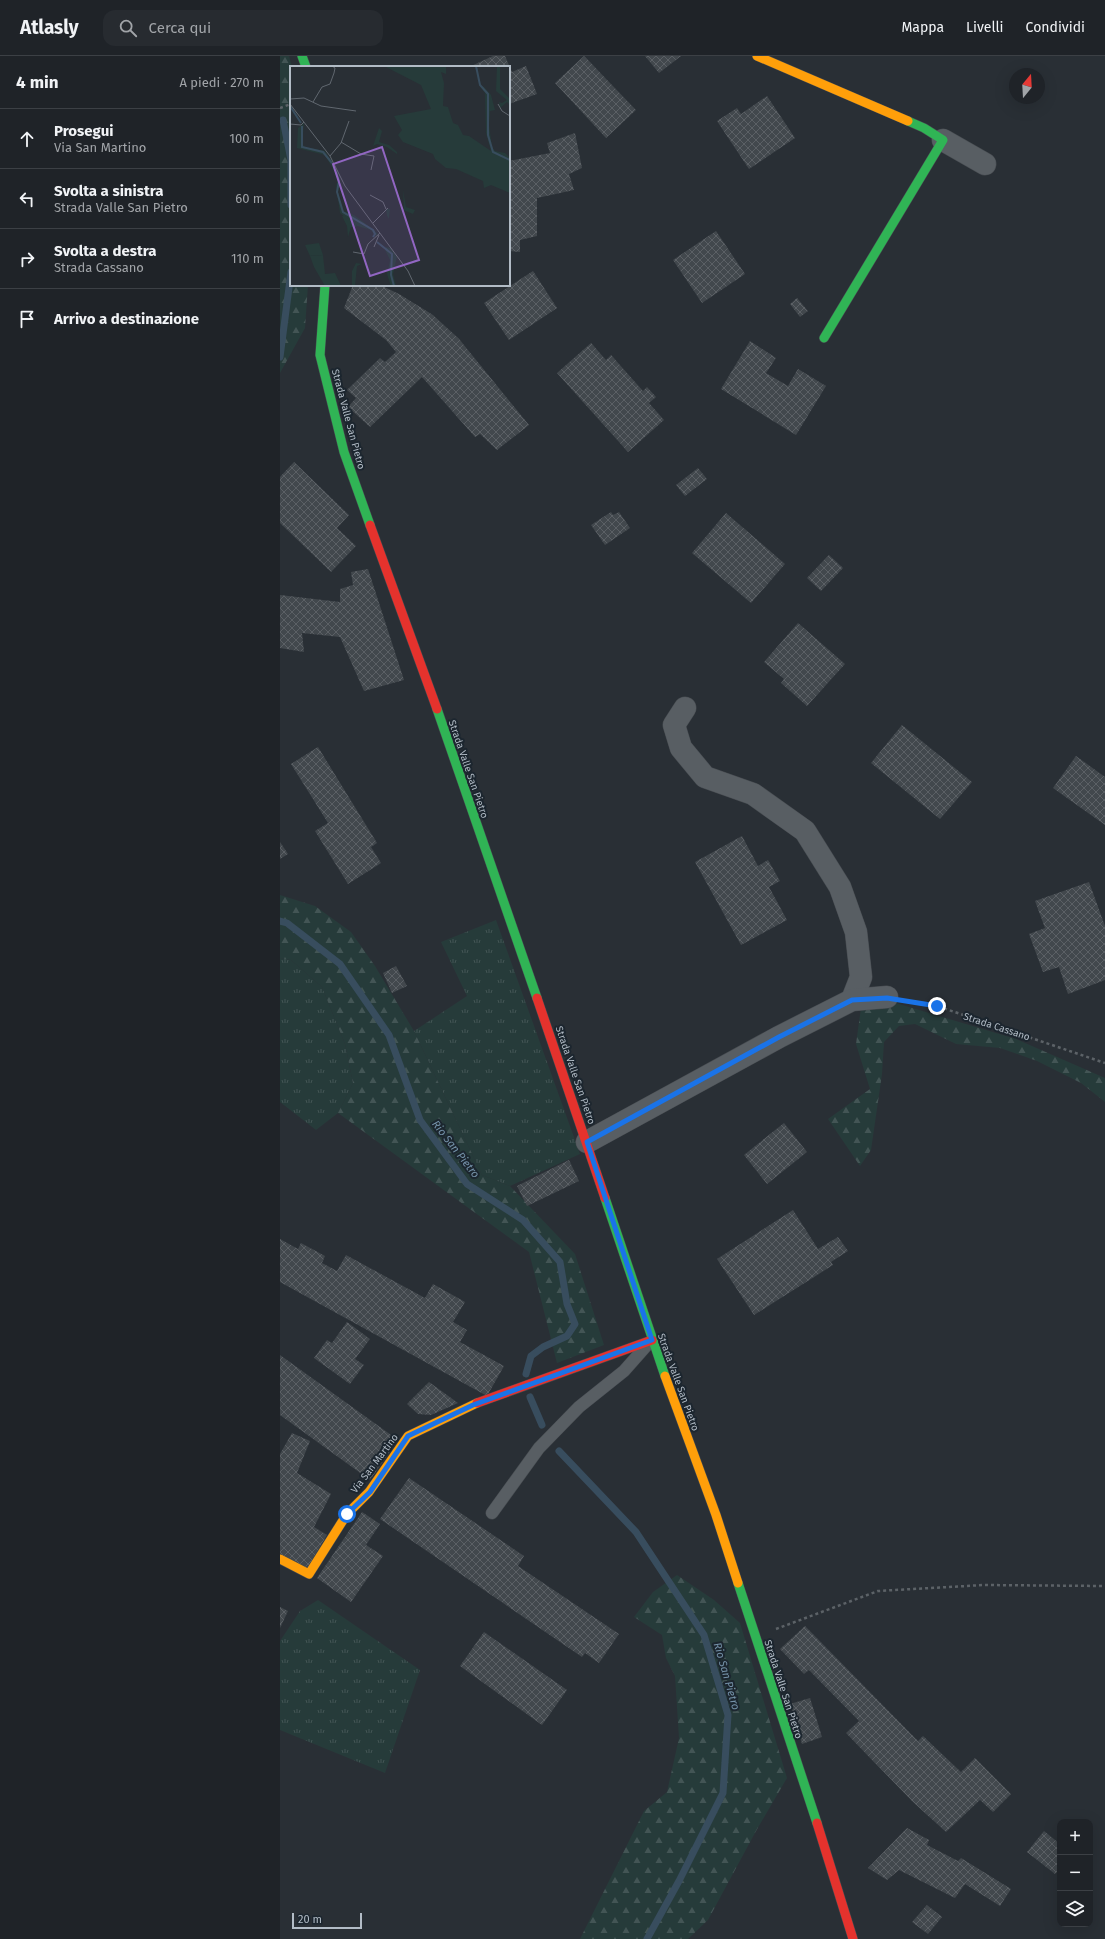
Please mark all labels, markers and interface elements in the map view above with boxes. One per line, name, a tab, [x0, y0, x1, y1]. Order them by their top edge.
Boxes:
search box	[103, 10, 383, 46]
text: Atlasly	[20, 16, 79, 39]
icon: search	[117, 17, 139, 39]
text: Cerca qui	[149, 19, 211, 37]
text: Mappa	[901, 19, 944, 36]
text: Livelli	[966, 19, 1004, 36]
text: Condividi	[1026, 19, 1085, 36]
inset map	[290, 66, 510, 286]
north arrow	[1009, 68, 1045, 104]
text: 4 min	[16, 72, 59, 93]
text: A piedi · 270 m	[179, 75, 264, 90]
text: Prosegui	[54, 122, 113, 140]
icon: ahead	[16, 128, 38, 150]
text: 100 m	[229, 131, 264, 146]
text: Via San Martino	[54, 140, 146, 155]
text: Svolta a sinistra	[54, 182, 164, 200]
icon: left	[16, 188, 38, 210]
text: 60 m	[235, 191, 264, 206]
text: Strada Valle San Pietro	[54, 200, 188, 215]
text: Svolta a destra	[54, 242, 156, 260]
icon: right	[16, 248, 38, 270]
text: 110 m	[231, 251, 264, 266]
text: Strada Cassano	[54, 260, 144, 275]
icon: arrive	[16, 308, 38, 330]
text: Arrivo a destinazione	[54, 310, 199, 328]
street label: Strada Valle San Pietro	[329, 368, 367, 471]
street label: Strada Valle San Pietro	[446, 719, 491, 820]
route end	[928, 997, 946, 1015]
street label: Strada Cassano	[962, 1011, 1032, 1043]
street label: Strada Valle San Pietro	[553, 1025, 598, 1126]
water label: Rio San Pietro	[429, 1118, 482, 1181]
street label: Strada Valle San Pietro	[655, 1332, 701, 1433]
street label: Via San Martino	[349, 1431, 401, 1496]
route start	[338, 1505, 356, 1523]
street label: Strada Valle San Pietro	[761, 1638, 805, 1740]
water label: Rio San Pietro	[711, 1641, 742, 1711]
map controls	[1057, 1819, 1093, 1927]
button: +	[1057, 1819, 1093, 1855]
button: −	[1057, 1855, 1093, 1891]
button: layers	[1057, 1891, 1093, 1927]
scale bar	[292, 1911, 362, 1930]
text: 20 m	[298, 1913, 322, 1926]

